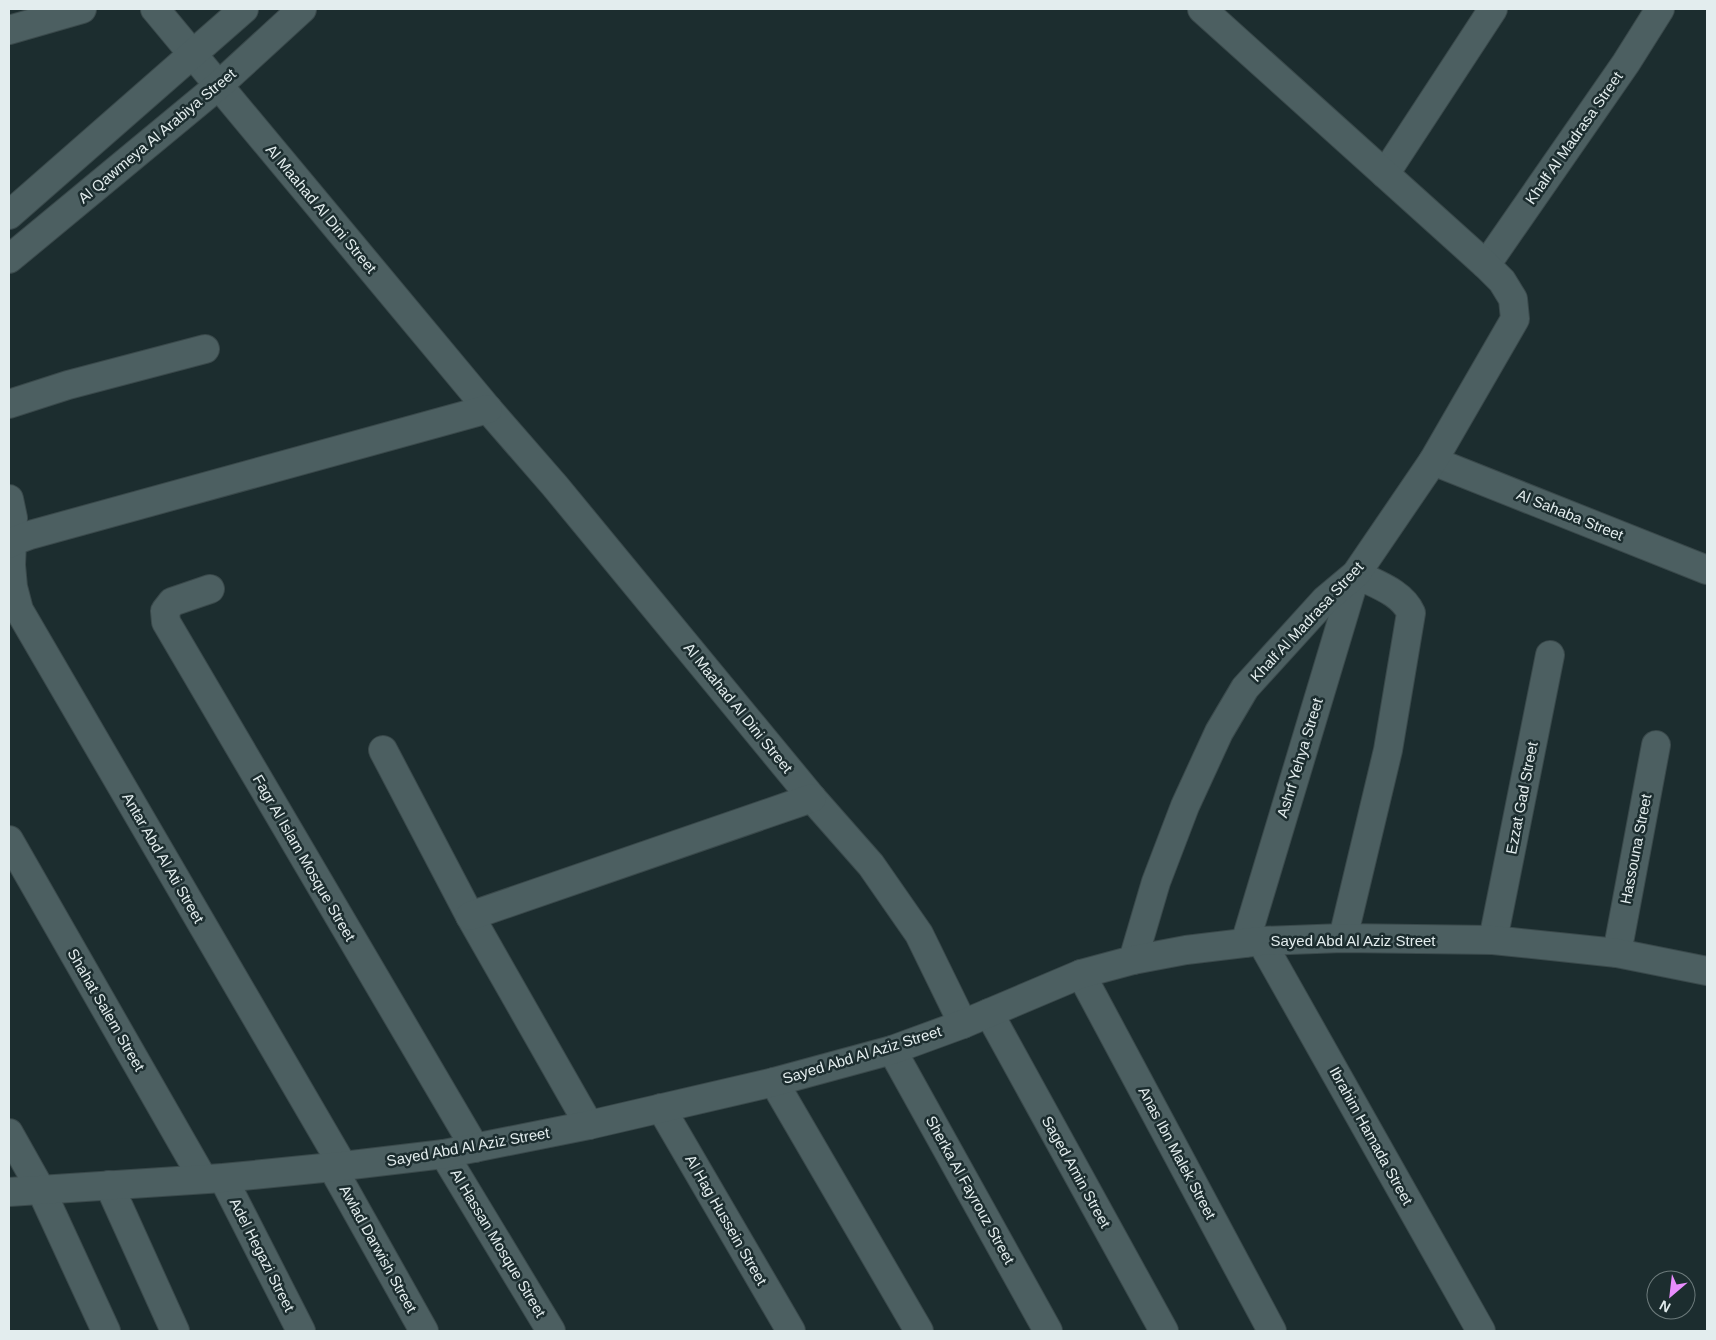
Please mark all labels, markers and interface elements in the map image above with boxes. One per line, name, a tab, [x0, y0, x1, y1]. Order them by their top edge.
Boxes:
street label: Al Qawmeya Al Arabiya Street	[75, 64, 239, 206]
street label: Khalf Al Madrasa Street	[1521, 68, 1626, 207]
street label: Al Maahad Al Dini Street	[263, 141, 381, 277]
street label: Al Sahaba Street	[1514, 485, 1627, 544]
street label: Khalf Al Madrasa Street	[1247, 558, 1367, 685]
street label: Al Maahad Al Dini Street	[681, 639, 797, 777]
street label: Ashrf Yehya Street	[1273, 695, 1326, 820]
street label: Ezzat Gad Street	[1502, 739, 1541, 856]
street label: Fagr Al Islam Mosque Street	[250, 772, 360, 945]
street label: Antar Abd Al Ati Street	[119, 790, 208, 927]
street label: Hassouna Street	[1617, 792, 1655, 905]
street label: Sayed Abd Al Aziz Street	[1270, 932, 1436, 949]
street label: Shahat Salem Street	[64, 946, 149, 1075]
street label: Sayed Abd Al Aziz Street	[780, 1022, 944, 1087]
street label: Ibrahim Hamada Street	[1326, 1064, 1417, 1208]
street label: Anas Ibn Malek Street	[1135, 1084, 1220, 1223]
street label: Sherka Al Fayrouz Street	[923, 1113, 1019, 1268]
street label: Saged Amin Street	[1039, 1113, 1115, 1231]
street label: Sayed Abd Al Aziz Street	[385, 1124, 552, 1169]
street label: Al Hag Hussein Street	[682, 1152, 771, 1289]
street label: Al Hassan Mosque Street	[447, 1165, 550, 1321]
street label: Awlad Darwish Street	[336, 1182, 421, 1316]
street label: Adel Hegazi Street	[226, 1195, 299, 1315]
north arrow	[1646, 1270, 1696, 1320]
text: N	[1657, 1297, 1673, 1316]

